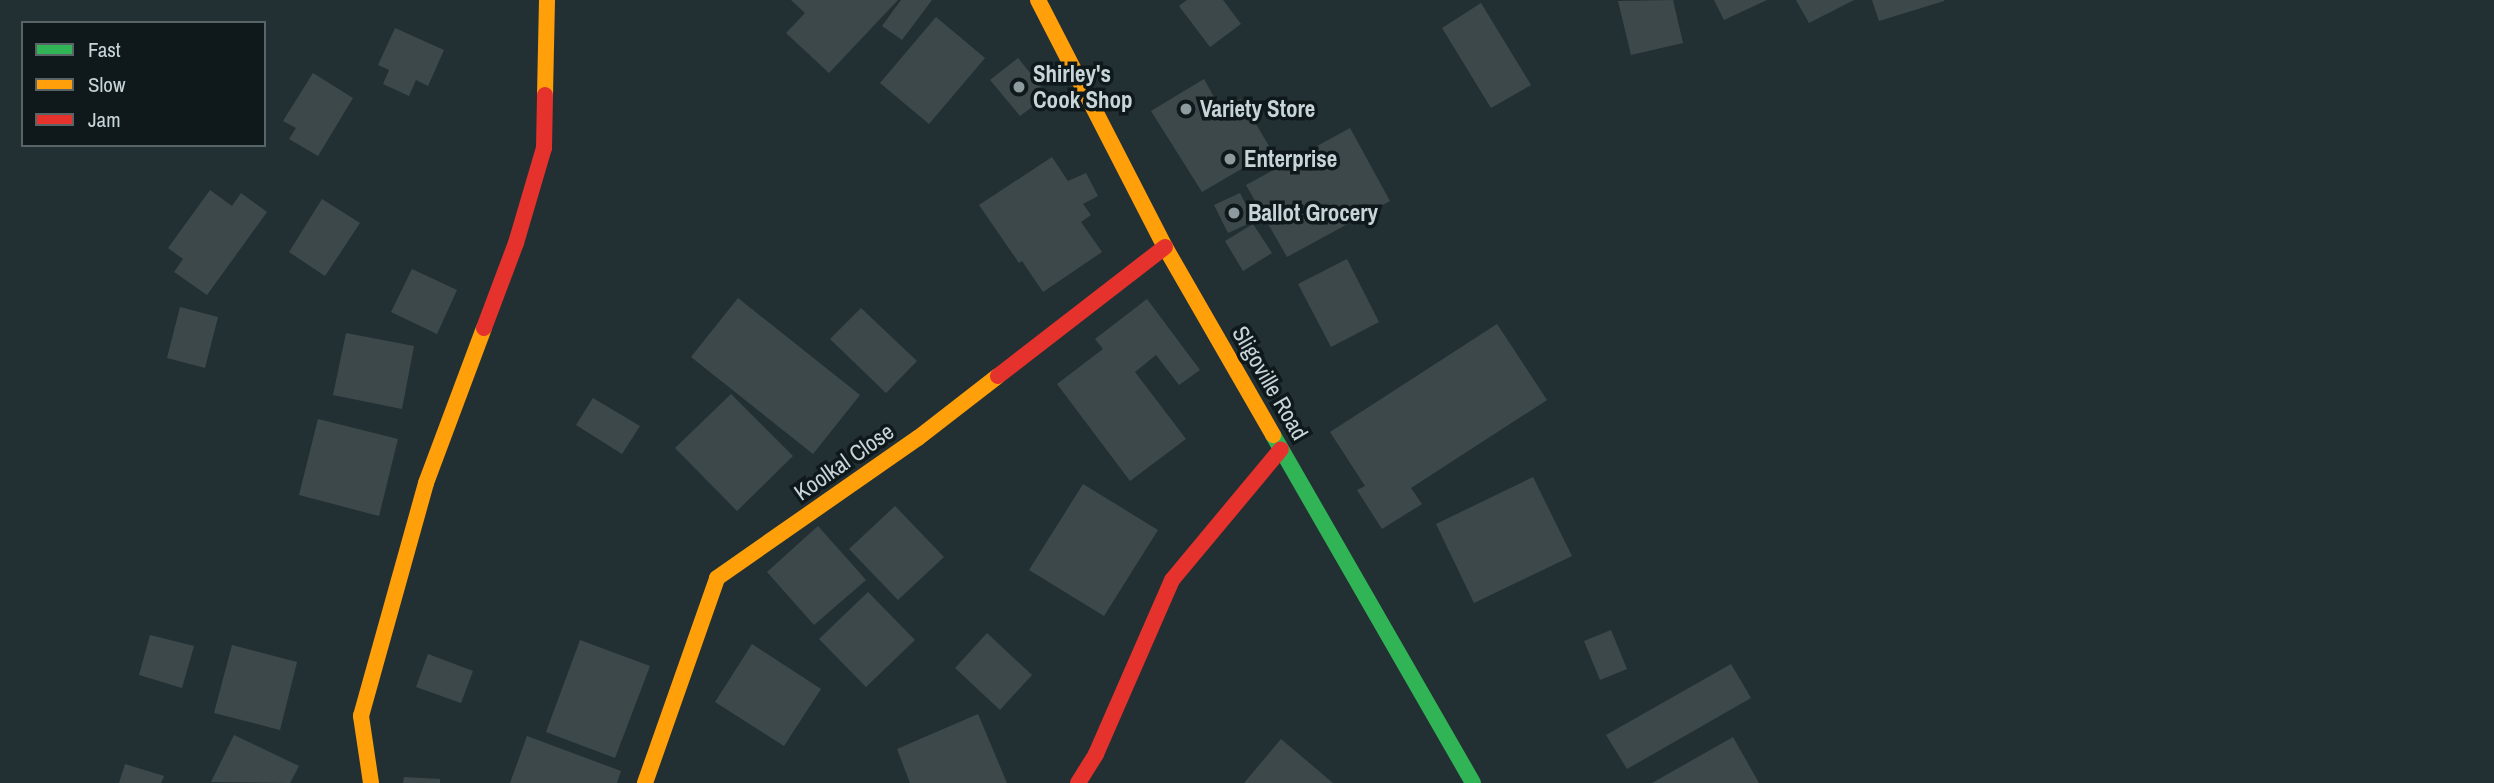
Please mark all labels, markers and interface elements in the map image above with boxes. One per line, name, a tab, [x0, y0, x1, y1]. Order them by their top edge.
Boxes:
legend	[21, 21, 266, 147]
text: Fast	[88, 35, 121, 64]
place label: Shirley's Cook Shop	[1033, 60, 1133, 114]
text: Slow	[88, 70, 125, 99]
marker: Shirley's Cook Shop	[1011, 79, 1027, 95]
place label: Variety Store	[1200, 95, 1315, 123]
marker: Variety Store	[1178, 101, 1194, 117]
text: Jam	[88, 105, 121, 134]
place label: Enterprise	[1244, 145, 1337, 173]
marker: Enterprise	[1222, 151, 1238, 167]
place label: Ballot Grocery	[1248, 199, 1378, 227]
marker: Ballot Grocery	[1226, 205, 1242, 221]
street label: Sligoville Road	[1226, 321, 1314, 445]
street label: Koolkal Close	[789, 418, 899, 506]

